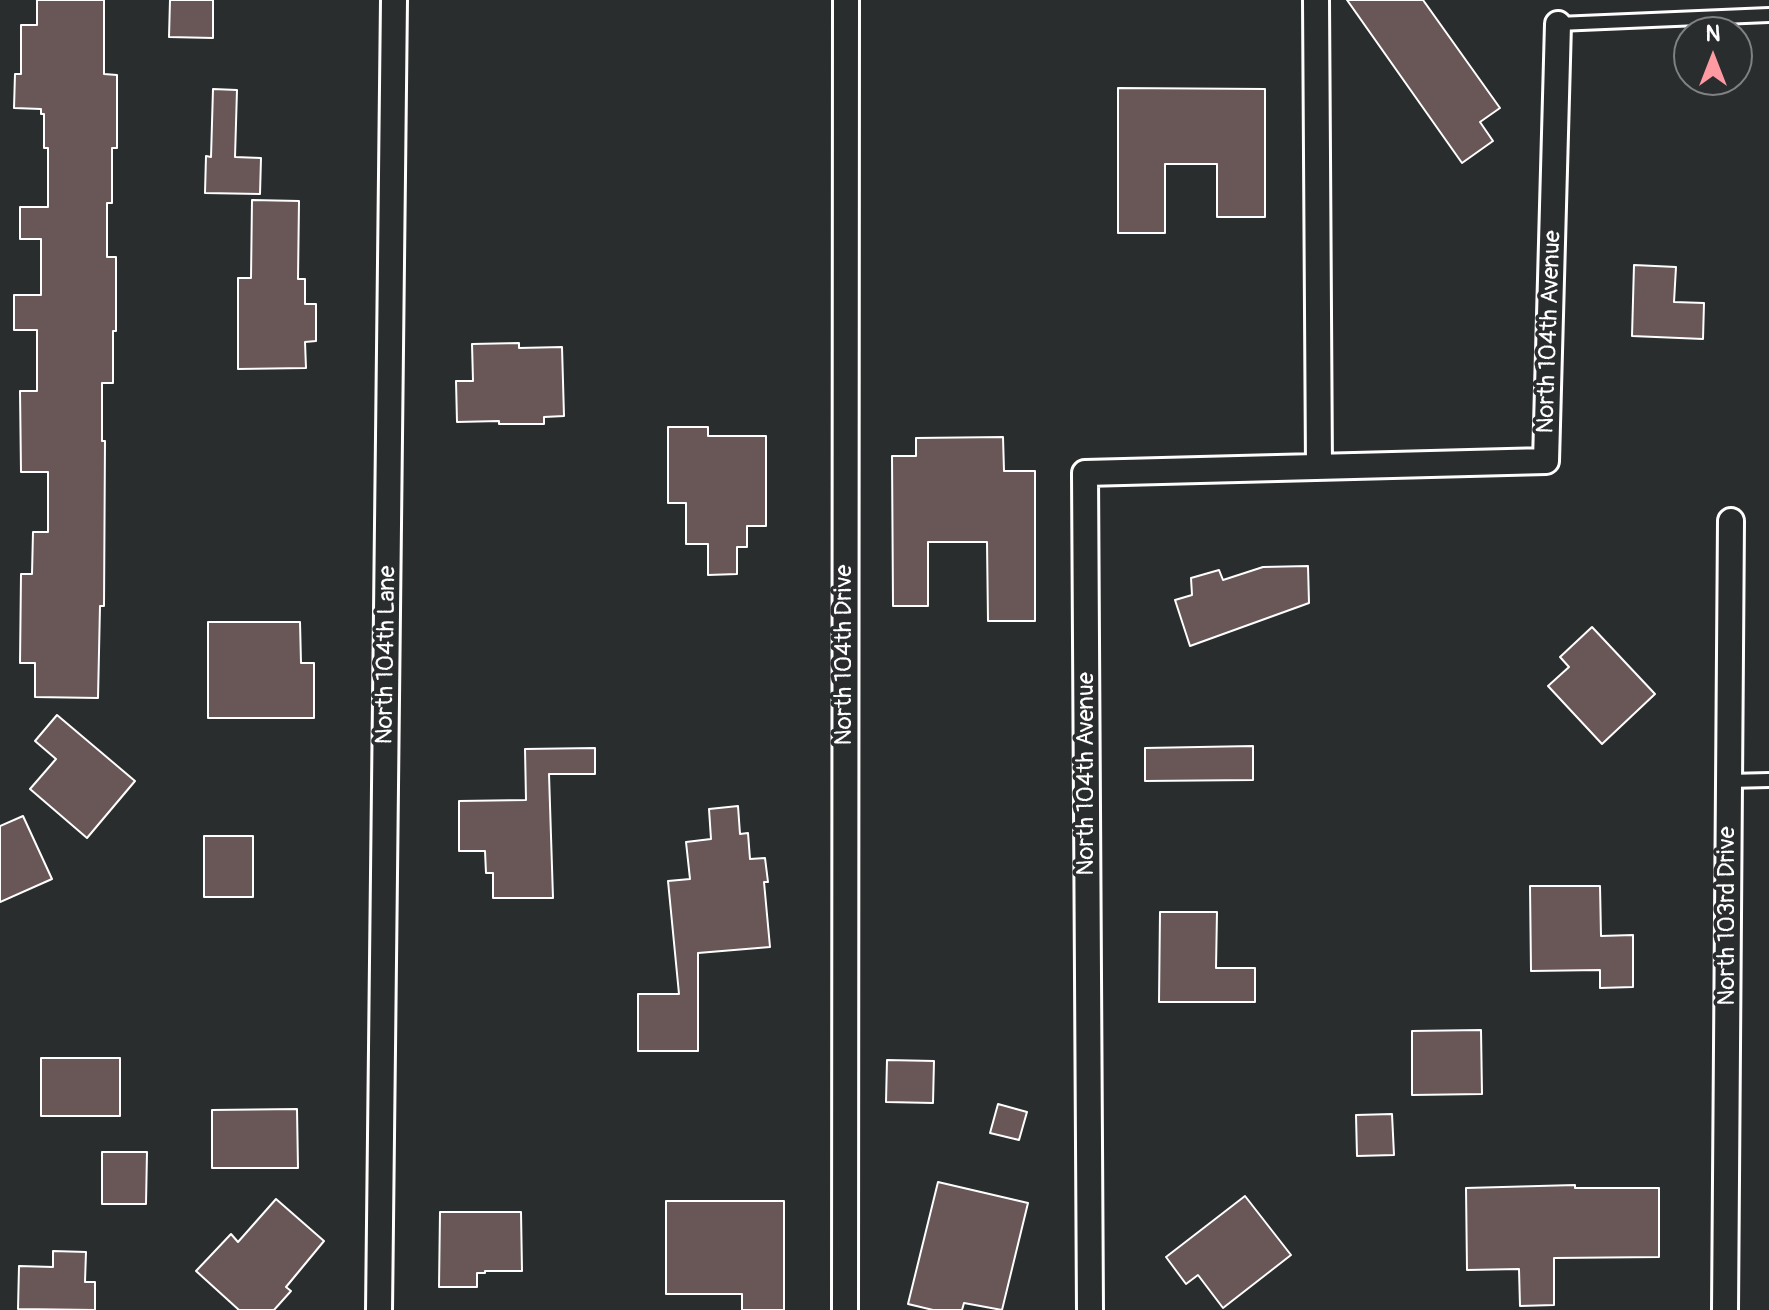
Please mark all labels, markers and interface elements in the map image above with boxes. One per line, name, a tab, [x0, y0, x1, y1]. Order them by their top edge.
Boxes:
north arrow	[1673, 16, 1753, 96]
text: N	[1706, 20, 1720, 48]
street label: North 104th Avenue	[1532, 230, 1568, 434]
street label: North 104th Lane	[371, 565, 403, 745]
street label: North 104th Drive	[831, 565, 859, 745]
street label: North 104th Avenue	[1073, 672, 1101, 876]
street label: North 103rd Drive	[1714, 826, 1742, 1006]

